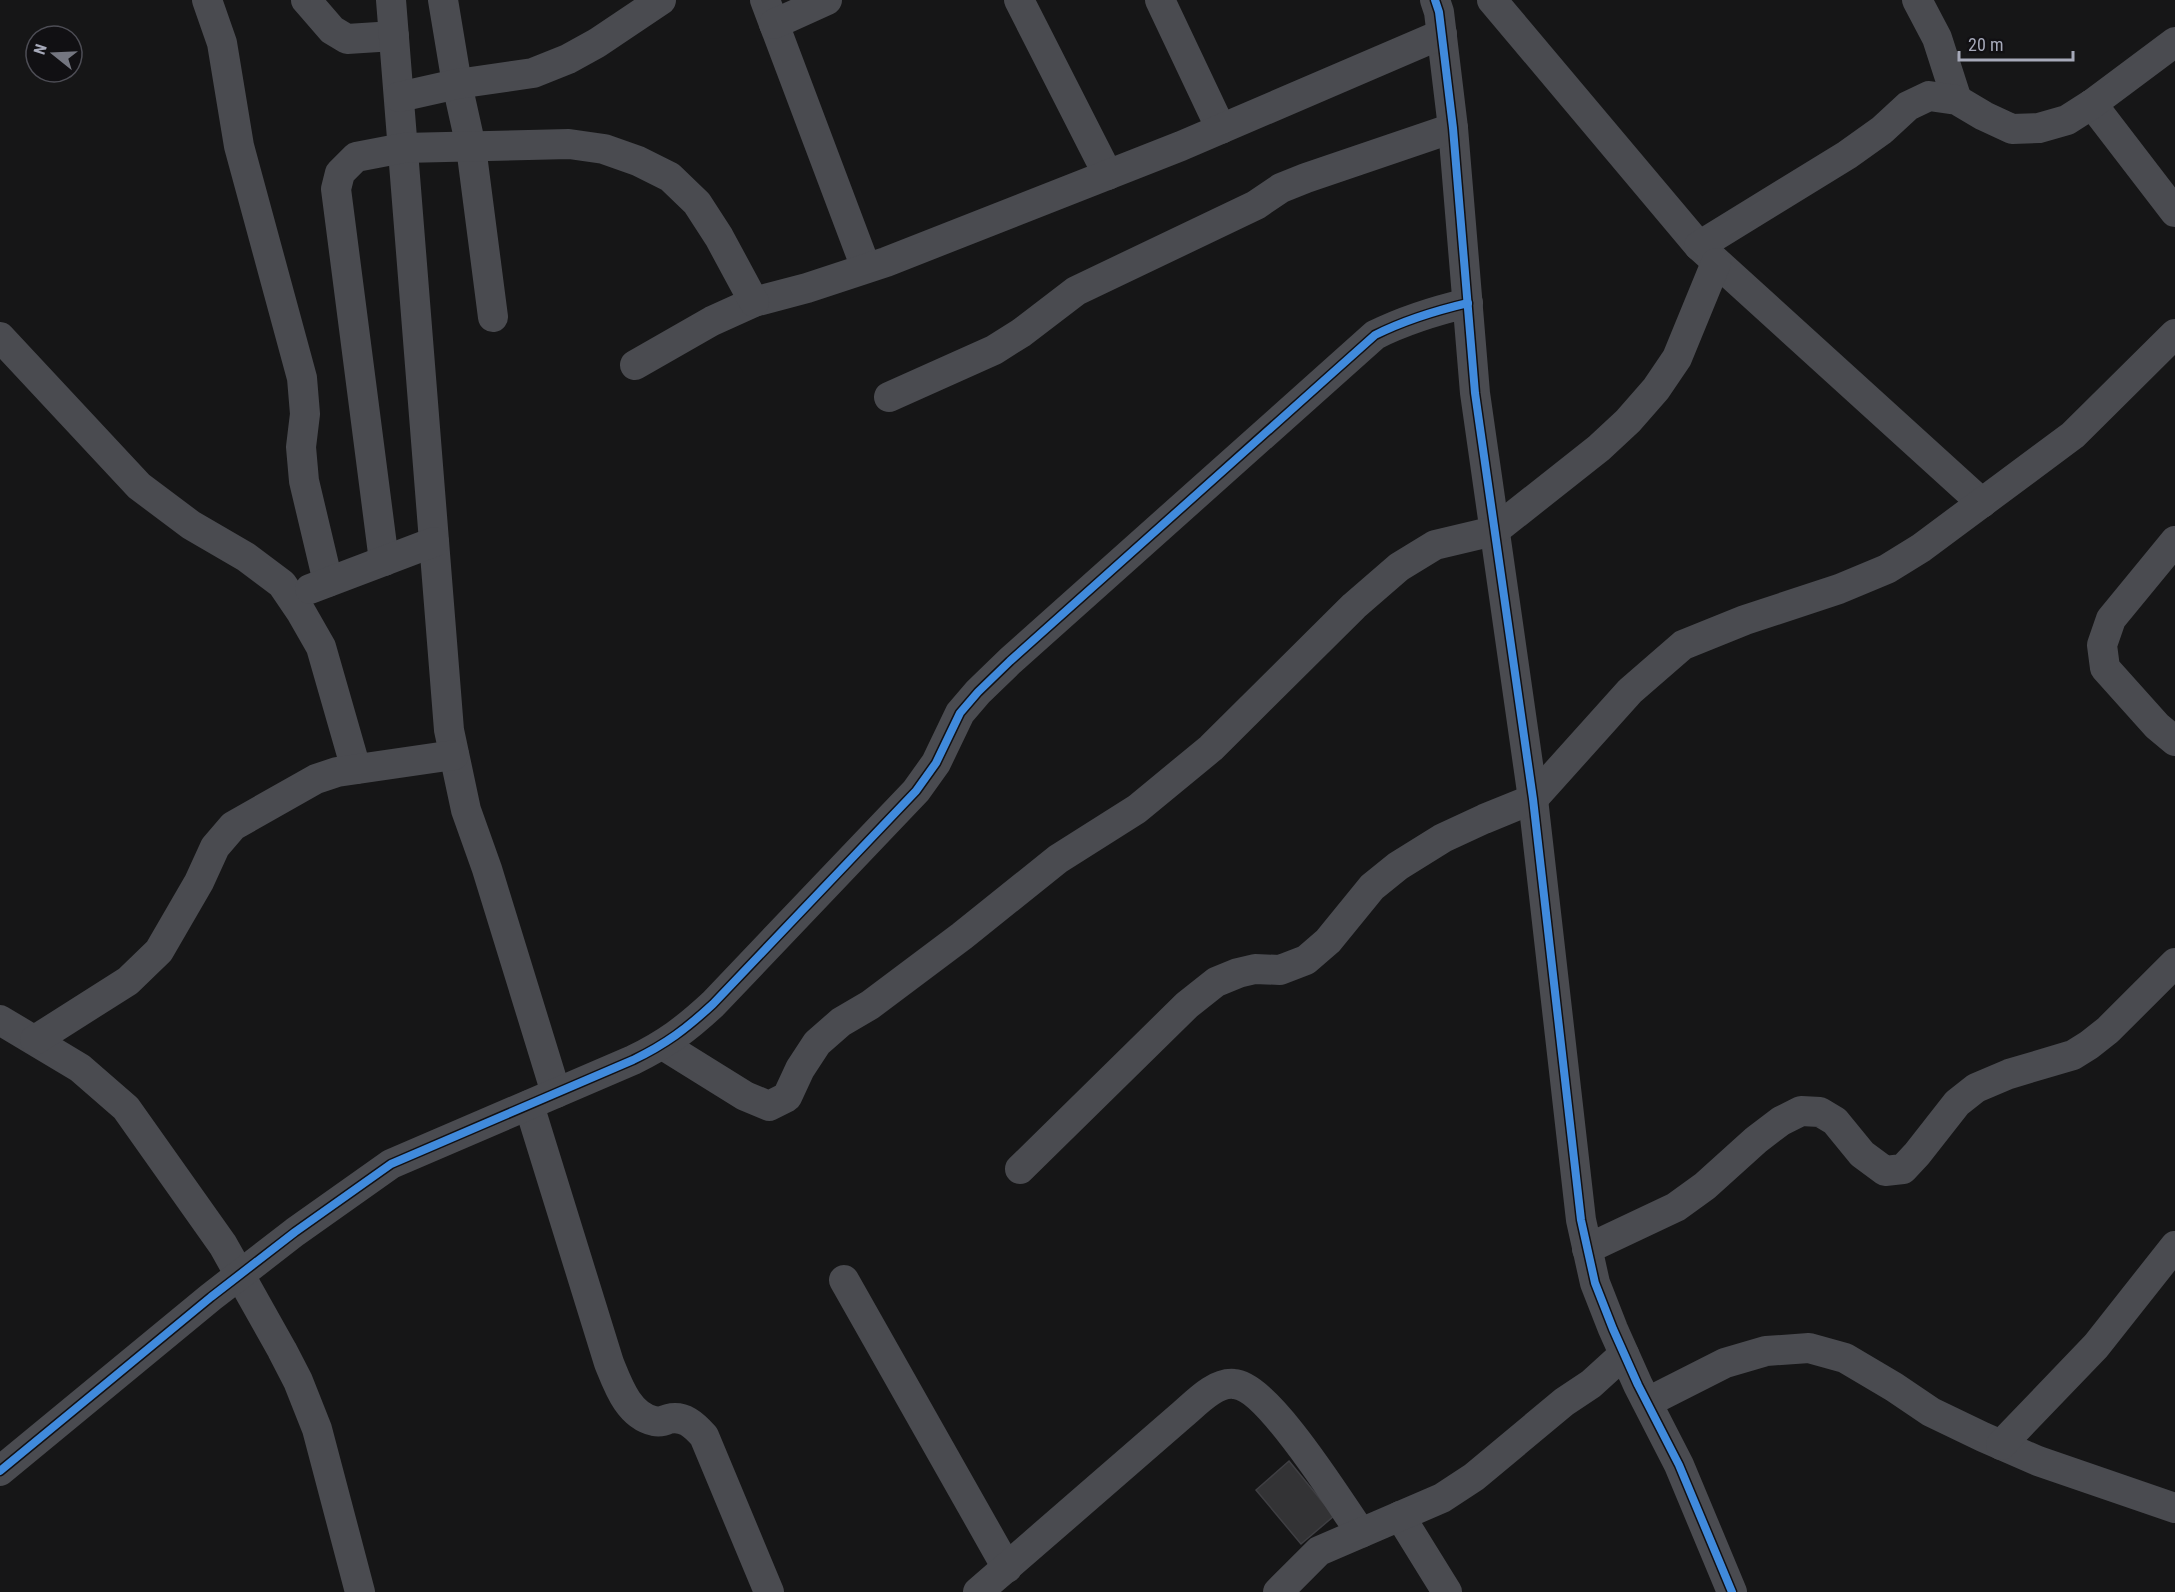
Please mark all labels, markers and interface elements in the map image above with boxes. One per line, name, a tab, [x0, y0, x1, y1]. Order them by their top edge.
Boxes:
north arrow	[24, 24, 84, 84]
scale bar	[1959, 24, 2073, 62]
text: 20 m	[1968, 34, 2003, 55]
text: N	[30, 42, 51, 57]

